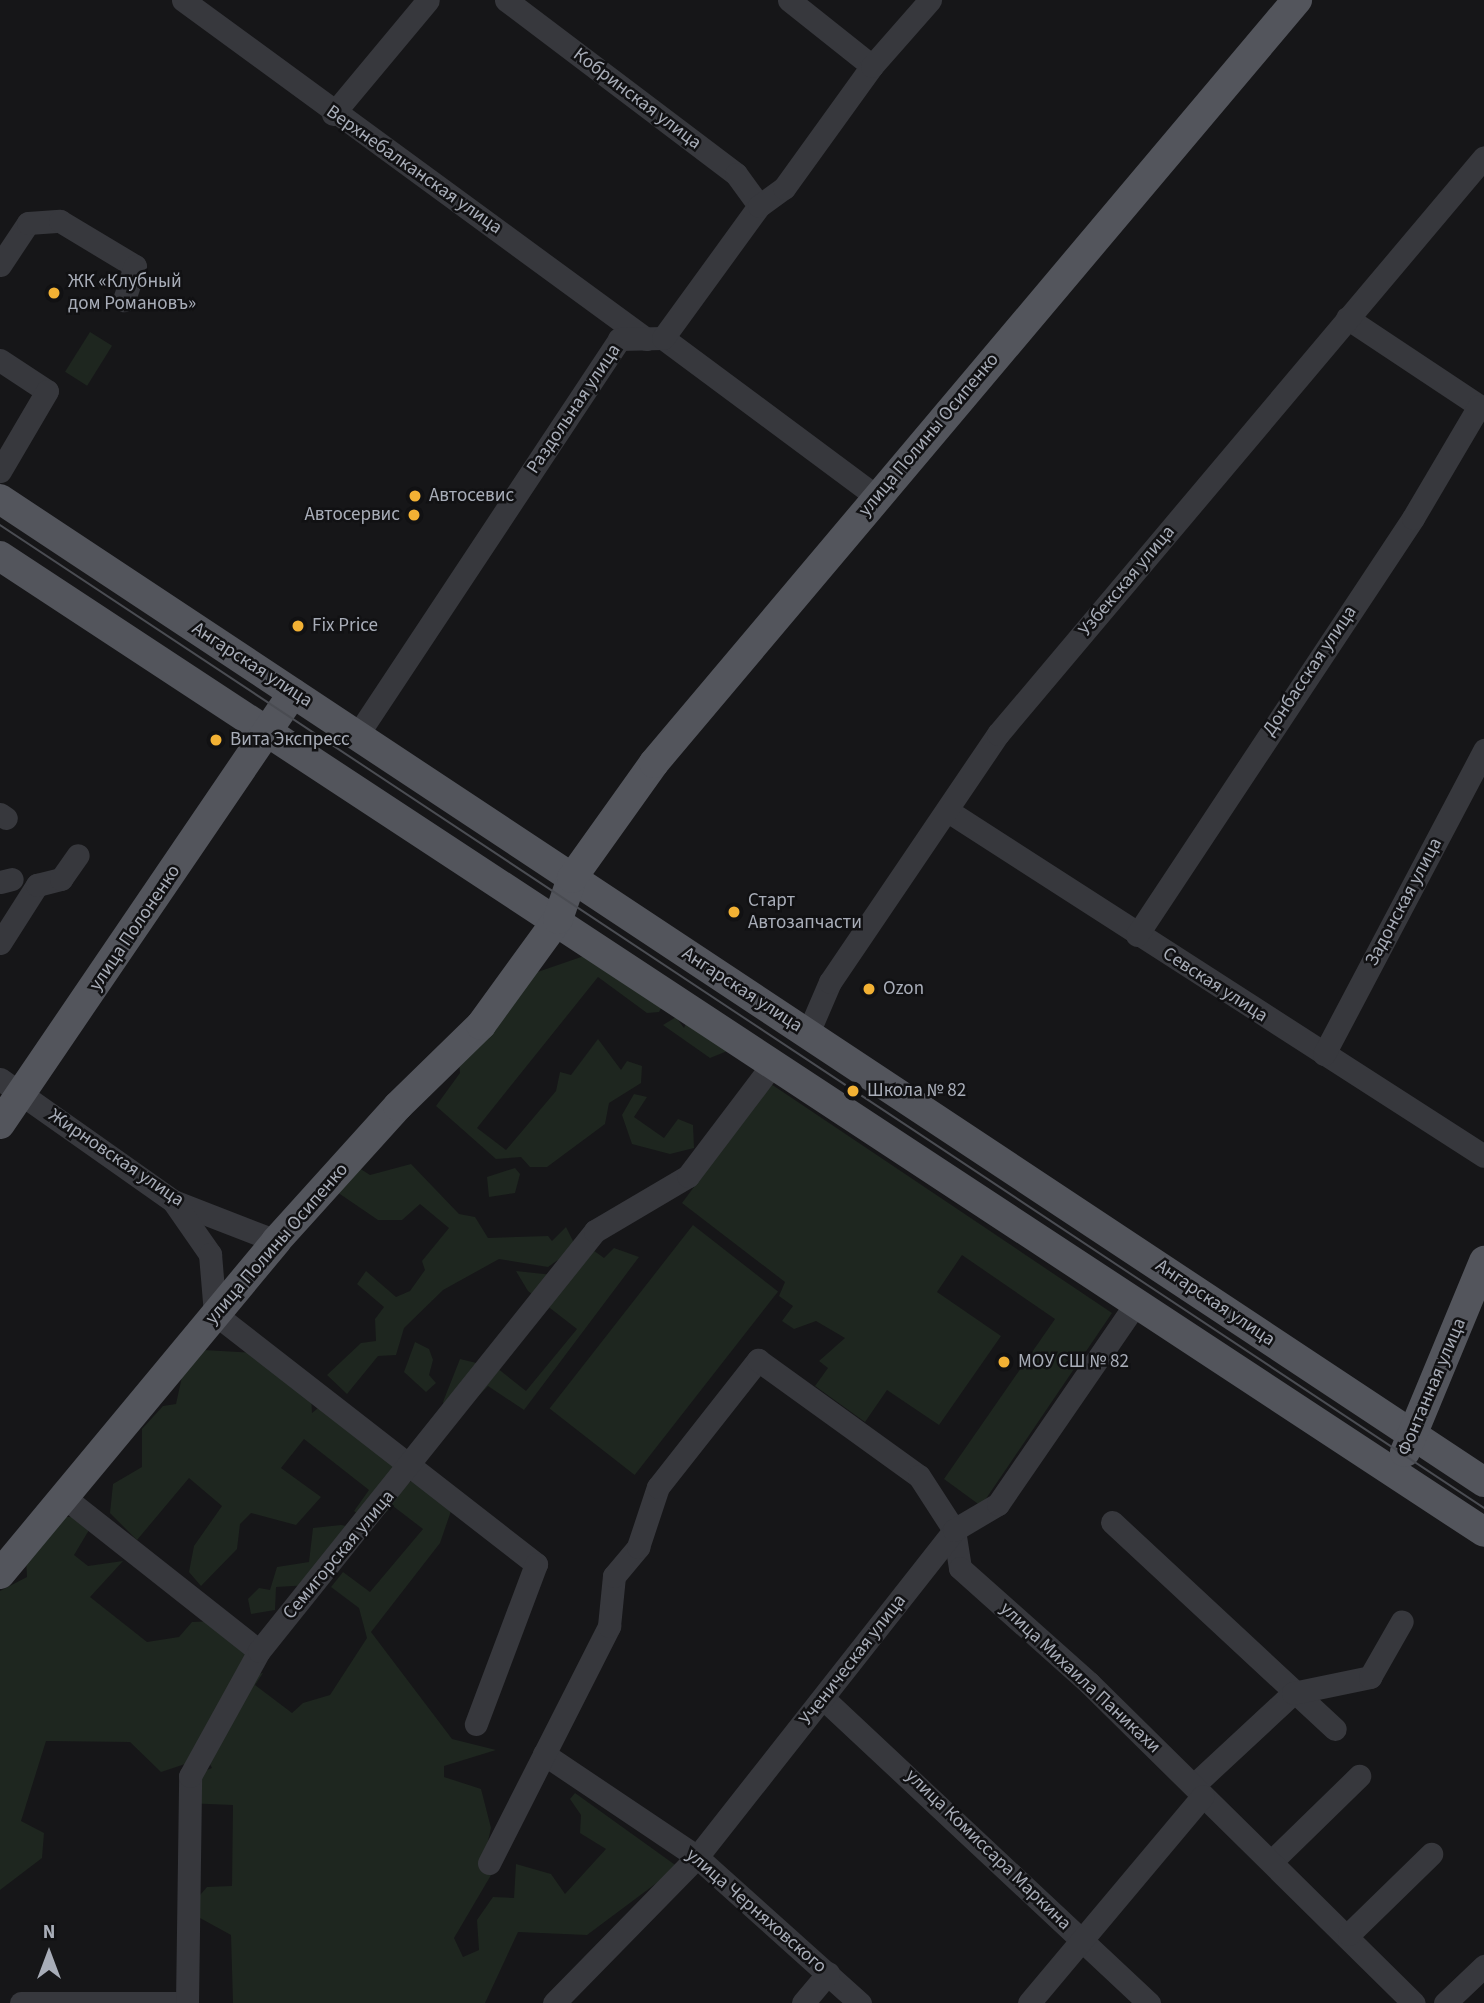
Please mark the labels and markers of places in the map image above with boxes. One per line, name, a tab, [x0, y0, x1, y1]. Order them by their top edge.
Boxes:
place label: ЖК «Клубный дом Романовъ»	[68, 271, 196, 315]
marker: ЖК «Клубный дом Романовъ»	[46, 285, 62, 301]
place label: Автосевис	[429, 485, 514, 507]
marker: Автосевис	[407, 488, 423, 504]
place label: Автосервис	[304, 504, 400, 526]
marker: Автосервис	[406, 507, 422, 523]
place label: Fix Price	[312, 615, 378, 637]
marker: Fix Price	[290, 618, 306, 634]
place label: Вита Экспресс	[230, 729, 350, 751]
marker: Вита Экспресс	[208, 732, 224, 748]
place label: Старт Автозапчасти	[748, 890, 862, 934]
marker: Старт Автозапчасти	[726, 904, 742, 920]
place label: Ozon	[883, 978, 924, 1000]
marker: Ozon	[861, 981, 877, 997]
place label: Школа № 82	[867, 1080, 966, 1102]
marker: Школа № 82	[845, 1083, 861, 1099]
place label: МОУ СШ № 82	[1018, 1351, 1129, 1373]
marker: МОУ СШ № 82	[996, 1354, 1012, 1370]

